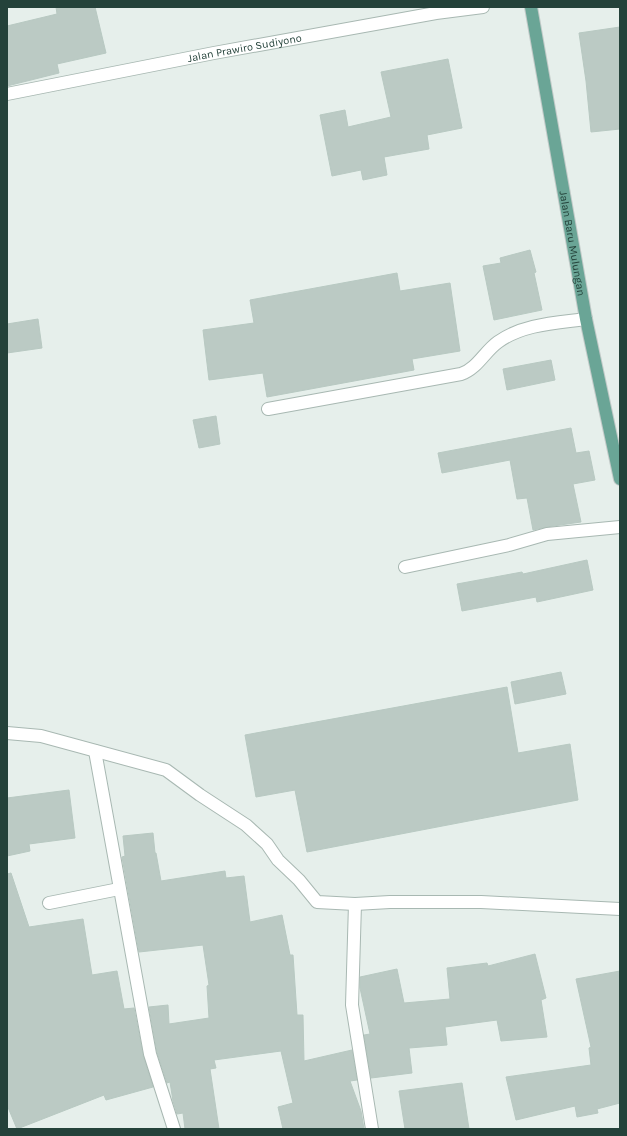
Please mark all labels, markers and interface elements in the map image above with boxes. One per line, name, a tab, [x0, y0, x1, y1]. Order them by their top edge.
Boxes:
street label: Jalan Prawiro Sudiyono	[186, 31, 303, 65]
street label: Jalan Baru Mulungan	[557, 190, 588, 297]

